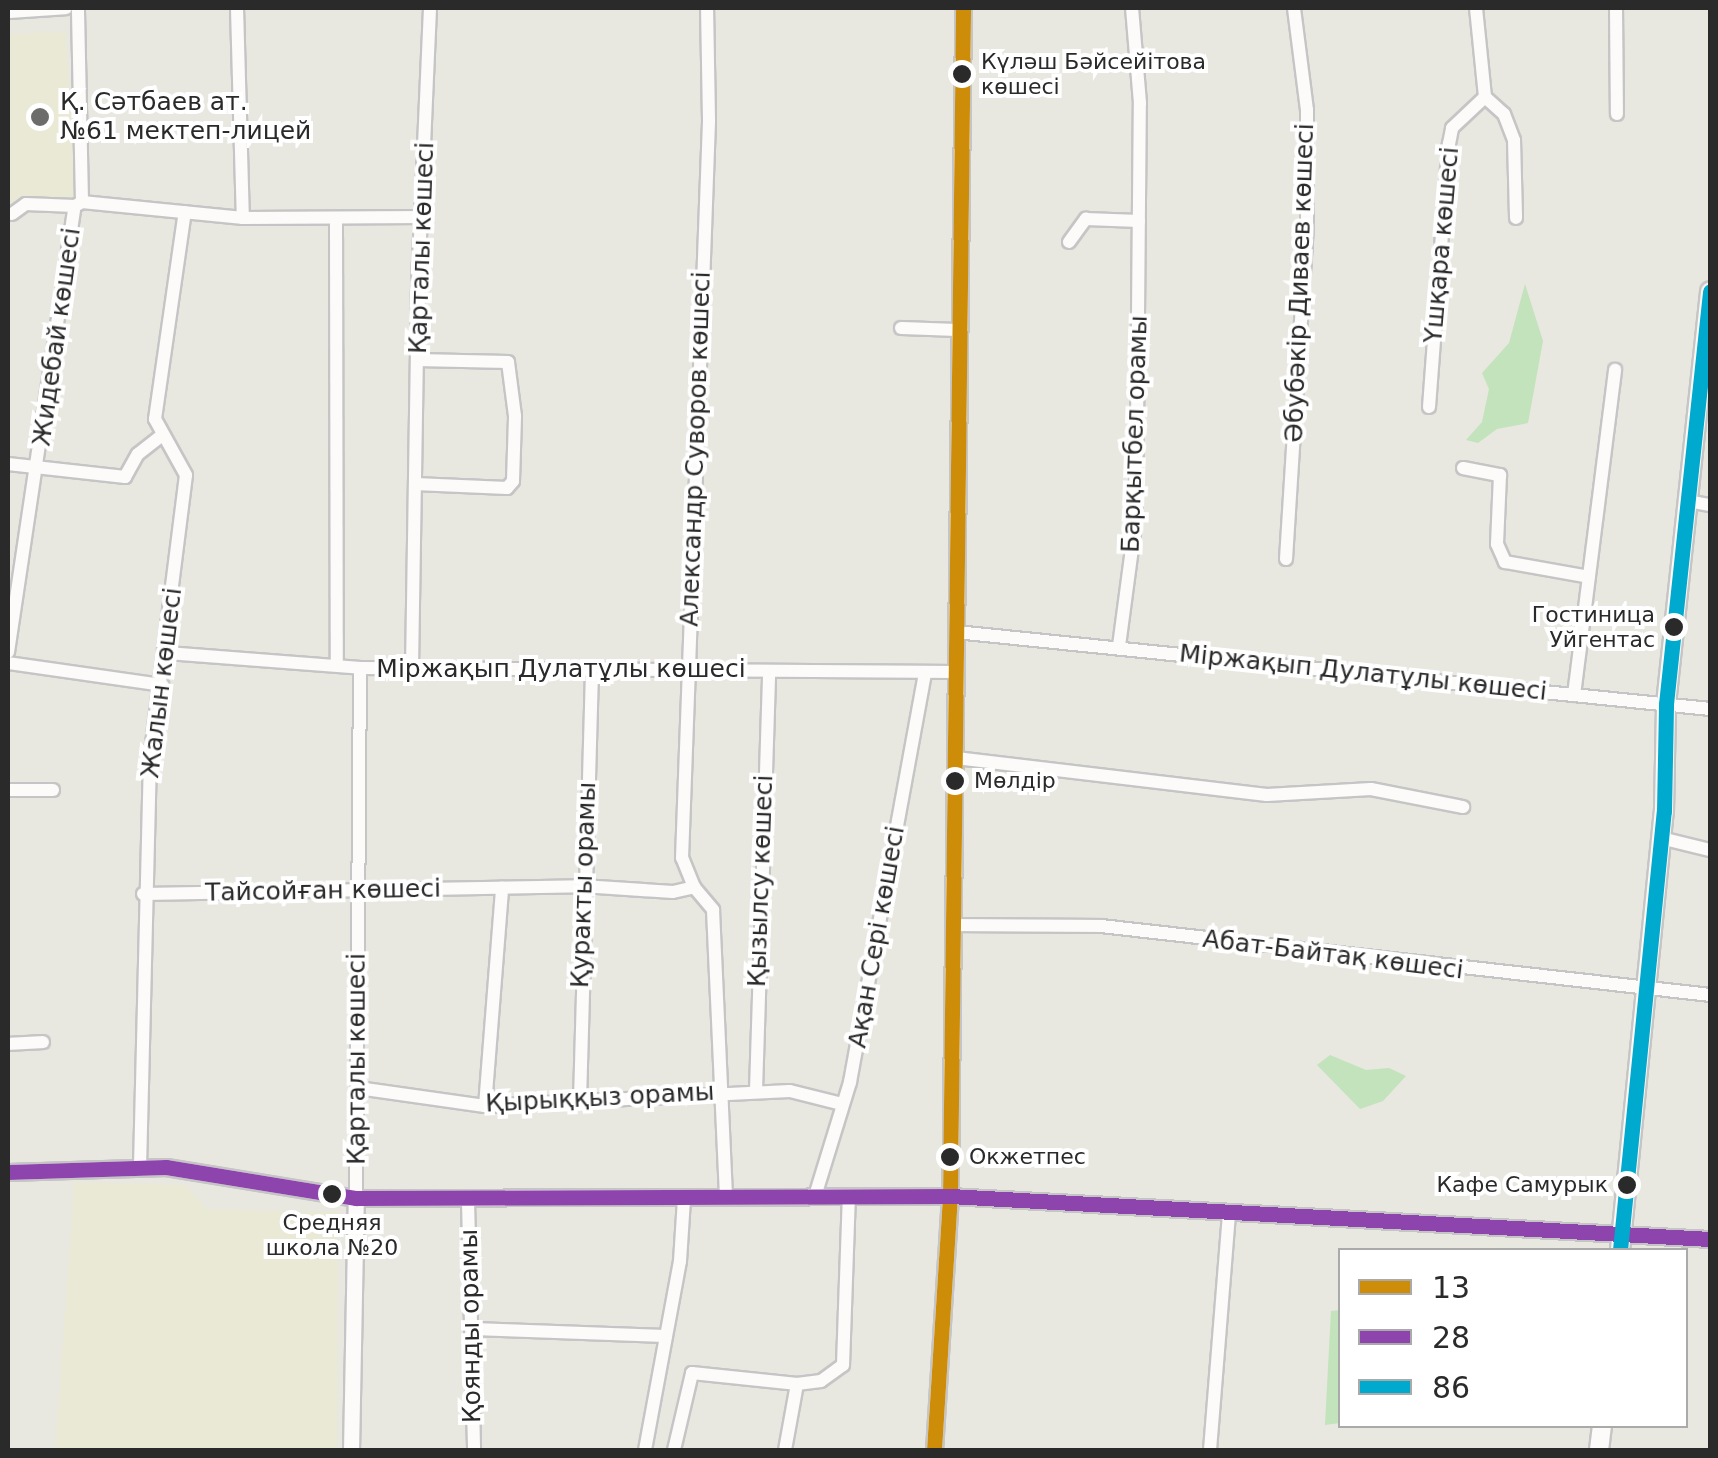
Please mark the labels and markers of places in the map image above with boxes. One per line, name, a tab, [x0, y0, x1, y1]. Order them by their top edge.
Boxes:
place label: Күләш Бәйсейітова көшесі	[981, 48, 1206, 100]
marker: Күләш Бәйсейітова көшесі	[952, 64, 972, 84]
place label: Қ. Сәтбаев ат. №61 мектеп-лицей	[60, 88, 311, 147]
marker: Қ. Сәтбаев ат. №61 мектеп-лицей	[29, 106, 51, 128]
place label: Гостиница Уйгентас	[1532, 601, 1655, 652]
marker: Гостиница Уйгентас	[1664, 617, 1684, 637]
place label: Мөлдiр	[974, 768, 1056, 794]
marker: Мөлдiр	[945, 771, 965, 791]
place label: Окжетпес	[969, 1144, 1086, 1170]
marker: Окжетпес	[940, 1147, 960, 1167]
place label: Кафе Самурык	[1436, 1172, 1608, 1198]
marker: Кафе Самурык	[1617, 1175, 1637, 1195]
marker: Средняя школа №20	[322, 1184, 342, 1204]
place label: Средняя школа №20	[266, 1209, 398, 1260]

